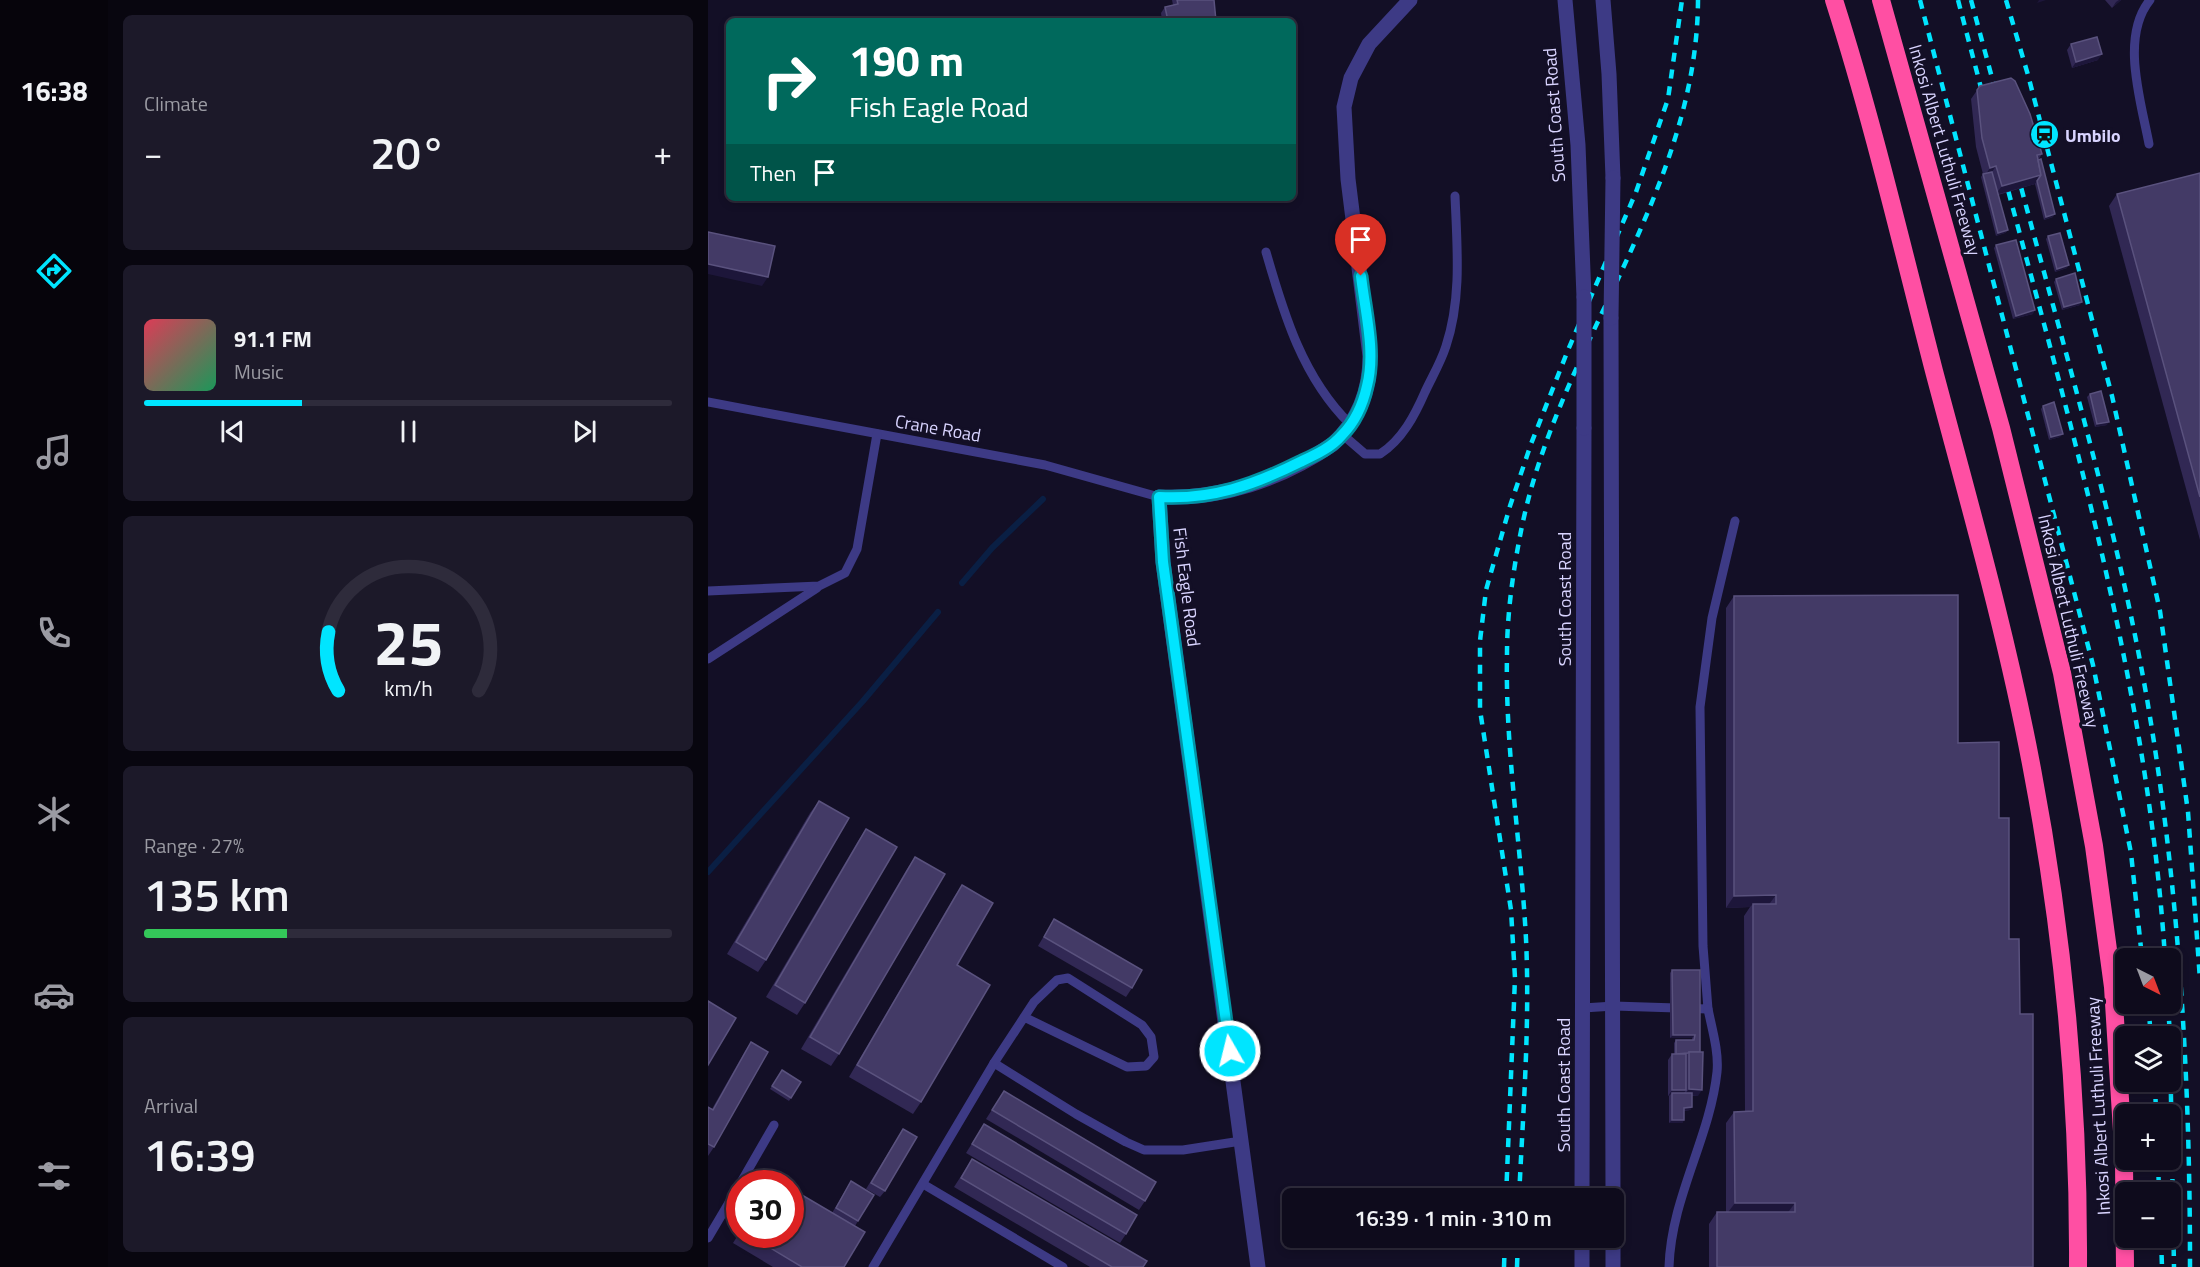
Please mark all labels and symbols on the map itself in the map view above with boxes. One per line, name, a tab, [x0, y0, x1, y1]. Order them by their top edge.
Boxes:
street label: Inkosi Albert Luthuli Freeway	[1902, 41, 1988, 259]
street label: South Coast Road	[1536, 47, 1572, 183]
station icon: Umbilo	[2028, 119, 2060, 151]
place label: Umbilo	[2065, 122, 2121, 149]
pin	[1335, 214, 1386, 276]
street label: Crane Road	[893, 407, 983, 449]
street label: Inkosi Albert Luthuli Freeway	[2031, 512, 2107, 731]
street label: Fish Eagle Road	[1166, 526, 1208, 648]
street label: South Coast Road	[1551, 532, 1578, 666]
north arrow	[2115, 948, 2181, 1014]
street label: Inkosi Albert Luthuli Freeway	[2079, 996, 2117, 1216]
street label: South Coast Road	[1550, 1018, 1577, 1152]
position arrow	[1198, 1019, 1262, 1083]
speed limit sign: 30	[726, 1170, 804, 1248]

